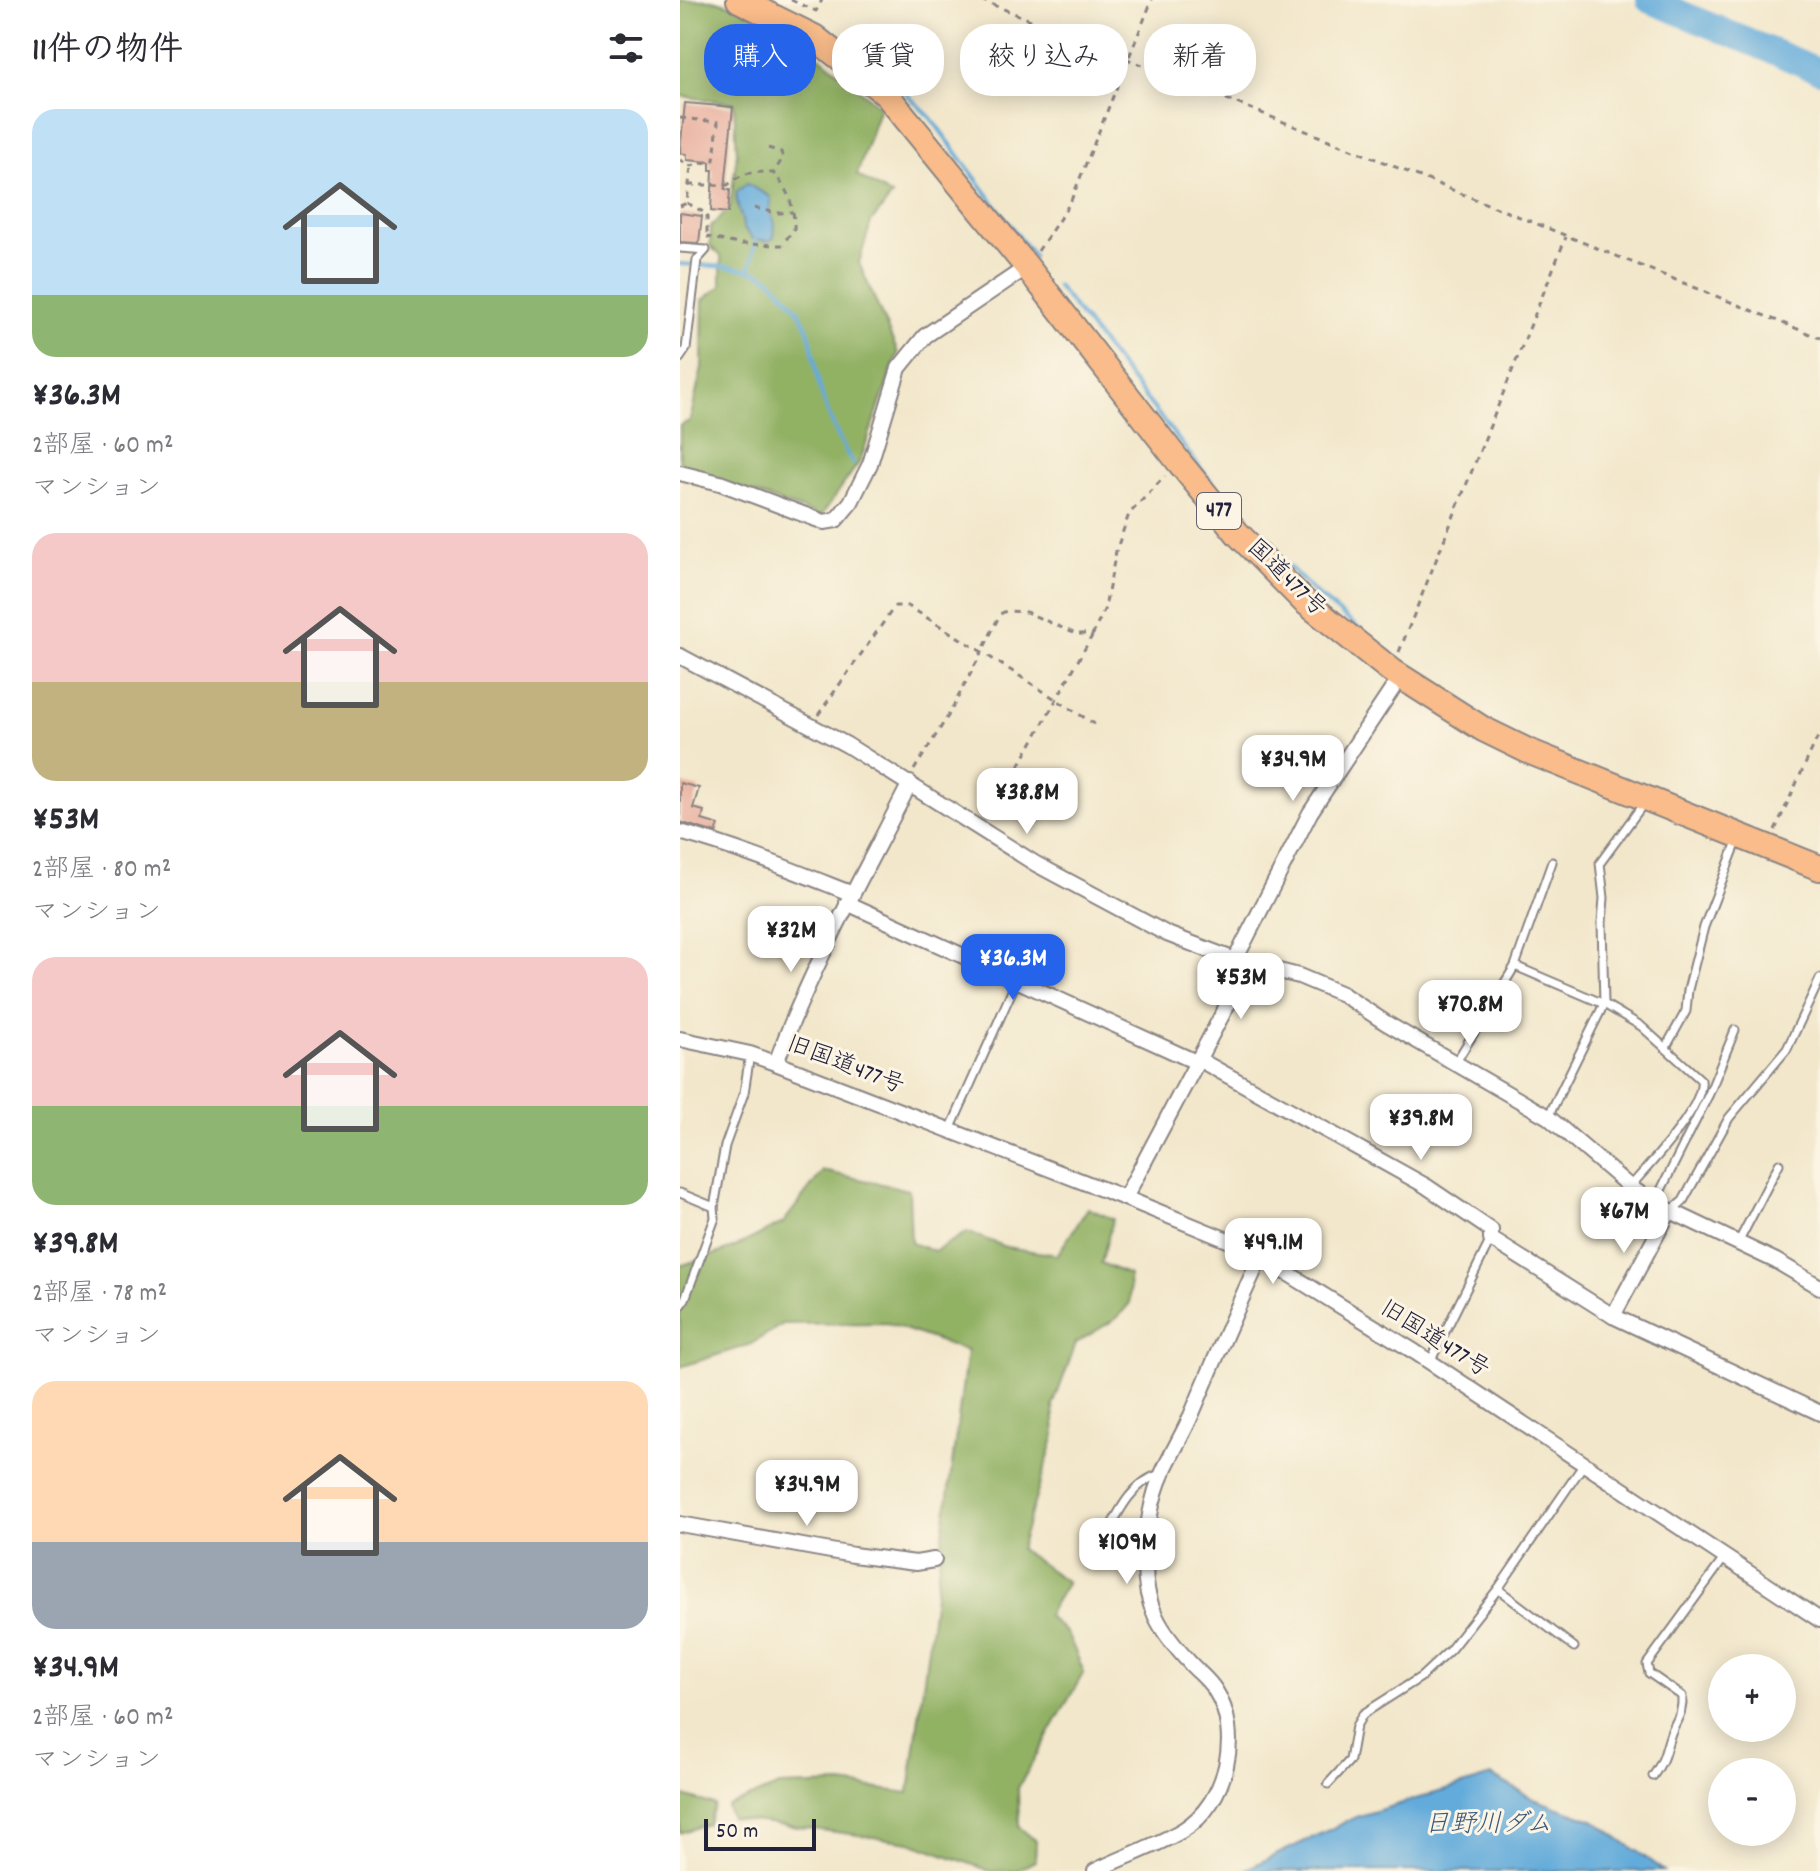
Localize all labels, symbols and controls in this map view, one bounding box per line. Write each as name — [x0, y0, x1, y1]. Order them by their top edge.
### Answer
chip: 購入 — [704, 24, 816, 96]
chip: 賃貸 — [832, 24, 944, 96]
chip: 絞り込み — [960, 24, 1128, 96]
chip: 新着 — [1144, 24, 1256, 96]
icon: filters — [604, 26, 648, 70]
text: 11件の物件 — [32, 28, 183, 77]
icon: home — [268, 161, 412, 305]
text: ¥36.3M — [32, 373, 121, 422]
text: 2部屋 · 60 m² — [32, 428, 173, 465]
text: マンション — [32, 471, 161, 508]
road number: 477 — [1197, 493, 1241, 529]
street label: 国道477号 — [1238, 532, 1334, 626]
icon: home — [268, 585, 412, 729]
pin: ¥34.9M — [1228, 735, 1358, 803]
text: ¥34.9M — [1260, 742, 1326, 779]
pin: ¥38.8M — [962, 768, 1092, 836]
text: ¥38.8M — [995, 775, 1059, 812]
text: ¥53M — [32, 797, 99, 846]
text: 2部屋 · 80 m² — [32, 852, 171, 889]
text: マンション — [32, 895, 161, 932]
pin: ¥32M — [744, 906, 838, 974]
text: ¥32M — [766, 913, 816, 950]
pin: ¥36.3M — [948, 934, 1078, 1002]
text: ¥36.3M — [979, 941, 1047, 978]
pin: ¥53M — [1194, 953, 1288, 1021]
text: ¥53M — [1215, 960, 1267, 997]
pin: ¥70.8M — [1405, 980, 1535, 1048]
text: ¥70.8M — [1437, 987, 1503, 1024]
icon: home — [268, 1009, 412, 1153]
street label: 旧国道477号 — [781, 1028, 909, 1104]
pin: ¥39.8M — [1356, 1094, 1486, 1162]
text: ¥39.8M — [1388, 1101, 1454, 1138]
pin: ¥67M — [1577, 1187, 1671, 1255]
text: ¥67M — [1599, 1194, 1649, 1231]
pin: ¥49.1M — [1208, 1218, 1338, 1286]
text: ¥39.8M — [32, 1221, 118, 1270]
text: ¥49.1M — [1243, 1225, 1303, 1262]
text: 2部屋 · 78 m² — [32, 1276, 167, 1313]
street label: 旧国道477号 — [1372, 1293, 1496, 1387]
text: マンション — [32, 1319, 161, 1356]
icon: home — [268, 1433, 412, 1577]
pin: ¥34.9M — [742, 1460, 872, 1528]
text: ¥34.9M — [774, 1467, 840, 1504]
pin: ¥109M — [1071, 1518, 1183, 1586]
text: ¥109M — [1097, 1525, 1157, 1562]
text: ¥34.9M — [32, 1645, 119, 1694]
map controls — [1708, 1654, 1796, 1846]
button: + — [1708, 1654, 1796, 1742]
text: 2部屋 · 60 m² — [32, 1700, 173, 1737]
text: マンション — [32, 1743, 161, 1780]
button: − — [1708, 1758, 1796, 1846]
water label: 日野川ダム — [1424, 1807, 1552, 1844]
scale bar — [704, 1815, 816, 1851]
text: 50 m — [716, 1817, 758, 1848]

